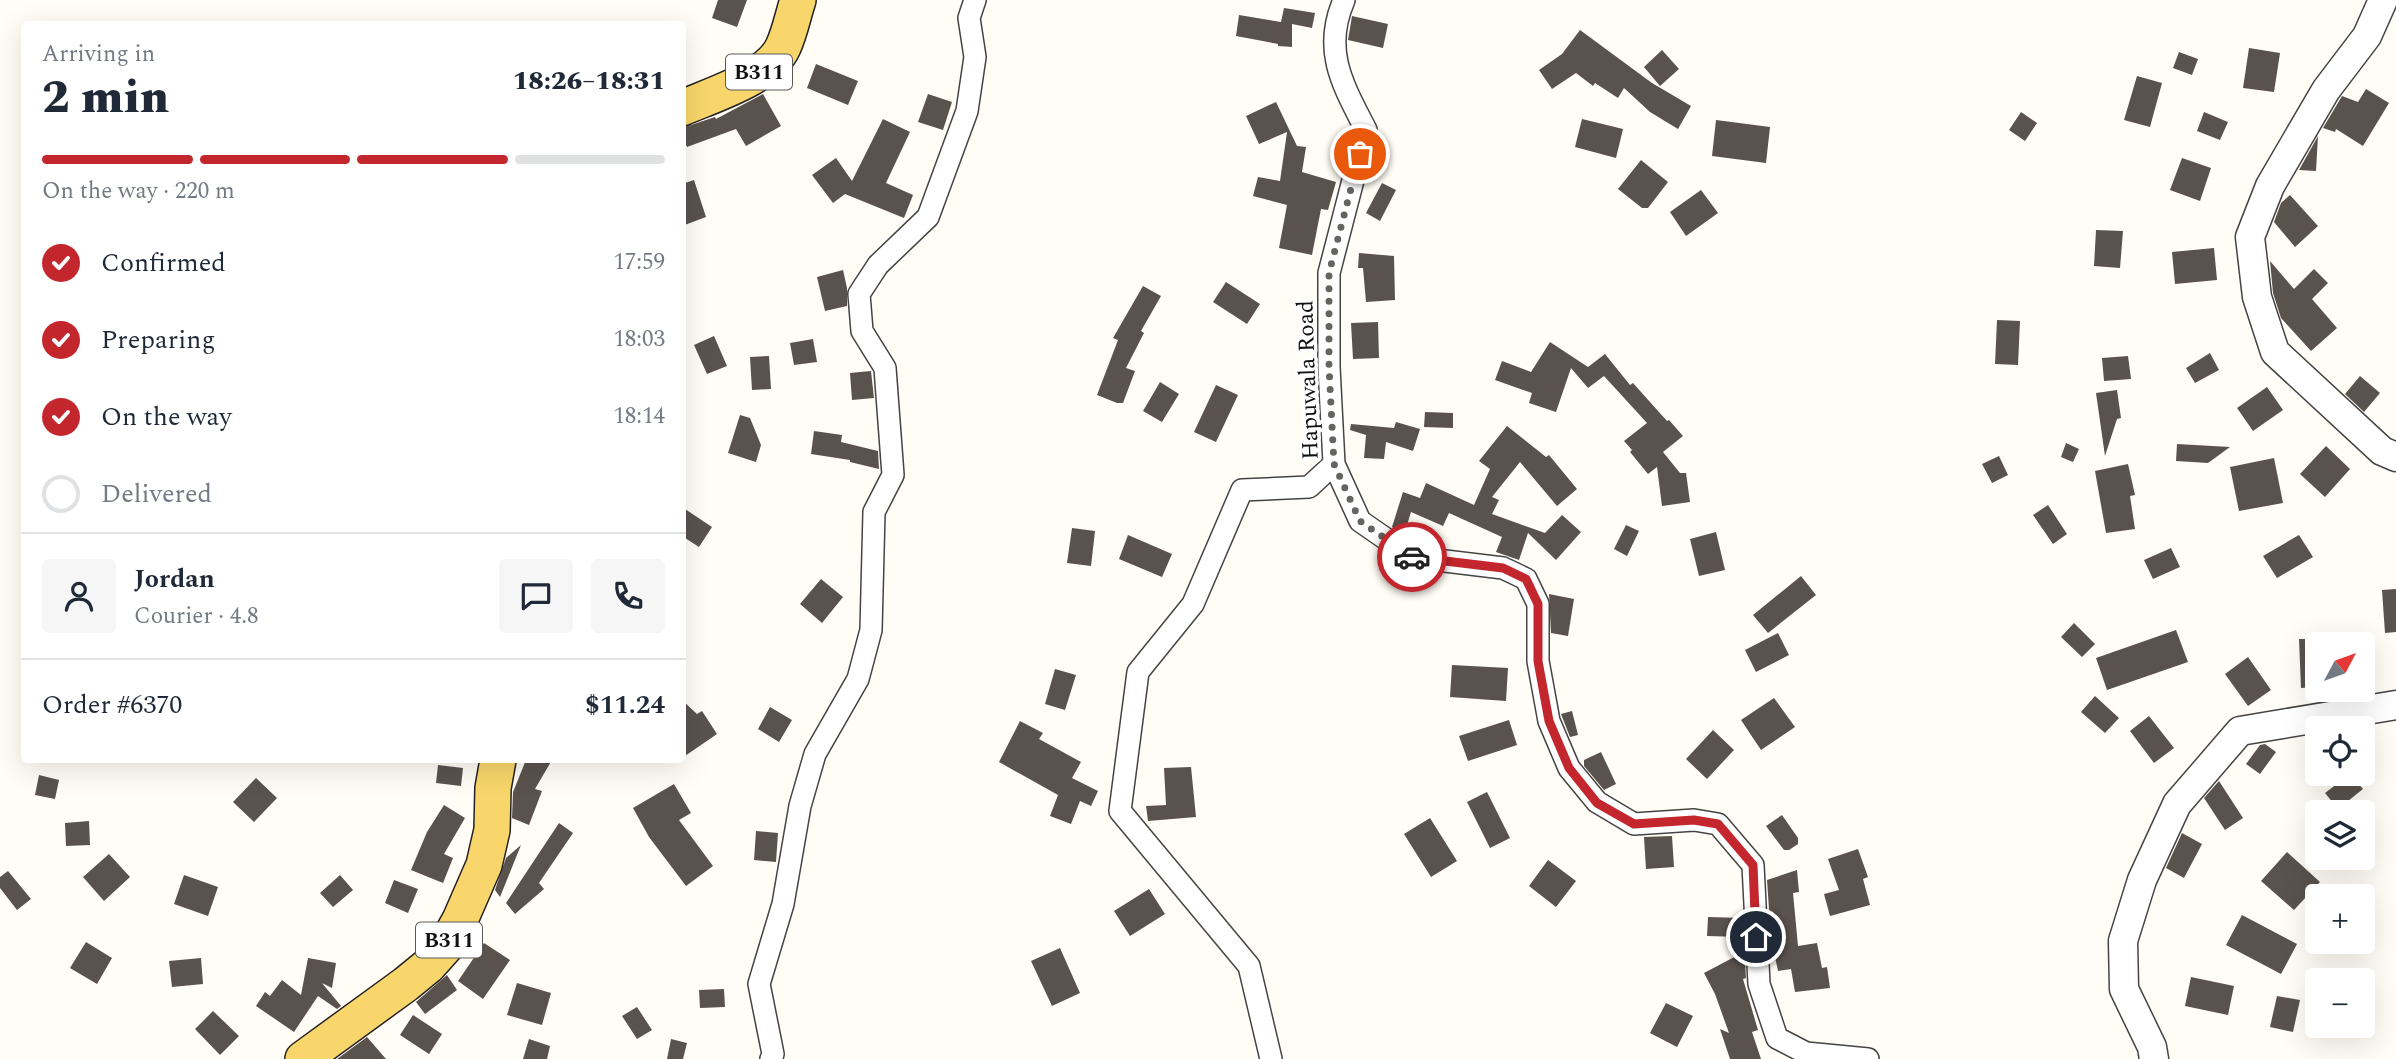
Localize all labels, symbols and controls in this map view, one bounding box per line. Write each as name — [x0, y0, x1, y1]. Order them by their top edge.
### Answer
text: Arriving in — [42, 37, 155, 72]
road number: B311 — [726, 55, 792, 90]
text: 18:26–18:31 — [513, 61, 665, 101]
text: 2 min — [42, 63, 169, 133]
pin — [1330, 124, 1390, 184]
icon: bag — [1341, 135, 1379, 173]
text: On the way · 220 m — [42, 174, 235, 209]
text: Confirmed — [101, 243, 226, 283]
icon: check — [42, 244, 80, 282]
text: 17:59 — [613, 245, 665, 280]
street label: Hapuwala Road — [1288, 299, 1329, 460]
text: Preparing — [101, 320, 215, 360]
icon: check — [42, 321, 80, 359]
text: 18:03 — [613, 322, 665, 357]
text: On the way — [101, 397, 232, 437]
icon: check — [42, 398, 80, 436]
text: 18:14 — [613, 399, 665, 434]
text: Delivered — [101, 474, 212, 514]
courier — [1377, 522, 1447, 592]
icon: car — [1393, 538, 1431, 576]
button: person — [42, 559, 116, 633]
text: Jordan — [134, 559, 215, 599]
button: chat — [499, 559, 573, 633]
button: phone — [591, 559, 665, 633]
text: Courier · 4.8 — [134, 599, 259, 634]
north arrow — [2305, 632, 2375, 702]
map controls — [2305, 632, 2375, 1038]
text: Order #6370 — [42, 685, 182, 725]
text: $11.24 — [585, 685, 665, 725]
button: locate — [2305, 716, 2375, 786]
button: layers — [2305, 800, 2375, 870]
button: + — [2305, 884, 2375, 954]
pin — [1726, 907, 1786, 967]
icon: home — [1737, 918, 1775, 956]
road number: B311 — [416, 922, 482, 958]
button: − — [2305, 968, 2375, 1038]

